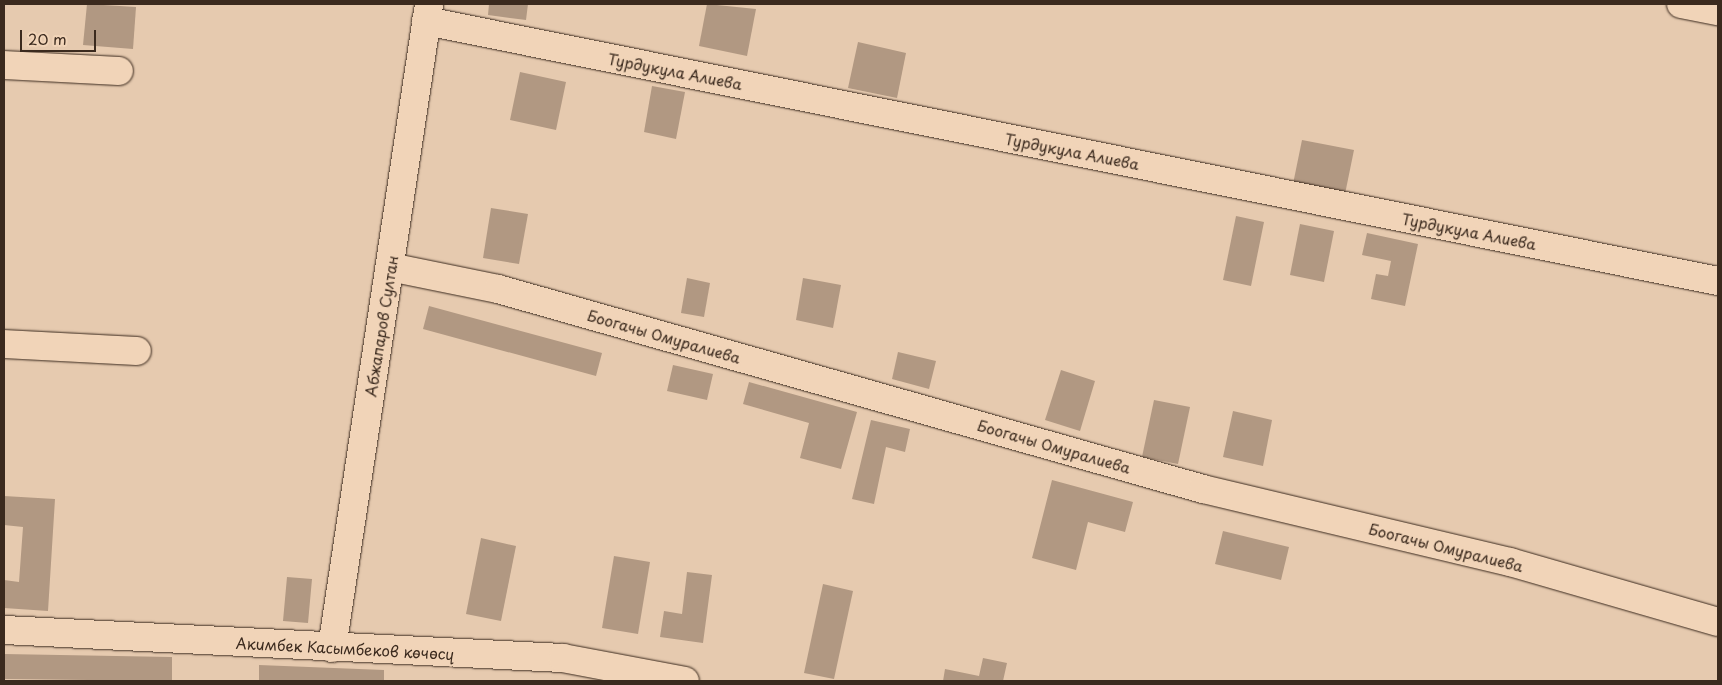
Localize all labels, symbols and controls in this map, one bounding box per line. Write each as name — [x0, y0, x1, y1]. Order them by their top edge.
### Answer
scale bar — [22, 20, 99, 52]
text: 20 m — [28, 27, 67, 50]
street label: Турдукула Алиева — [606, 49, 744, 93]
street label: Турдукула Алиева — [1003, 129, 1141, 173]
street label: Турдукула Алиева — [1400, 209, 1538, 253]
street label: Абжапаров Султан — [361, 254, 401, 398]
street label: Боогачы Омуралиева — [585, 305, 743, 367]
street label: Боогачы Омуралиева — [975, 415, 1133, 477]
street label: Боогачы Омуралиева — [1367, 519, 1525, 575]
street label: Акимбек Касымбеков көчөсү — [235, 633, 455, 663]

